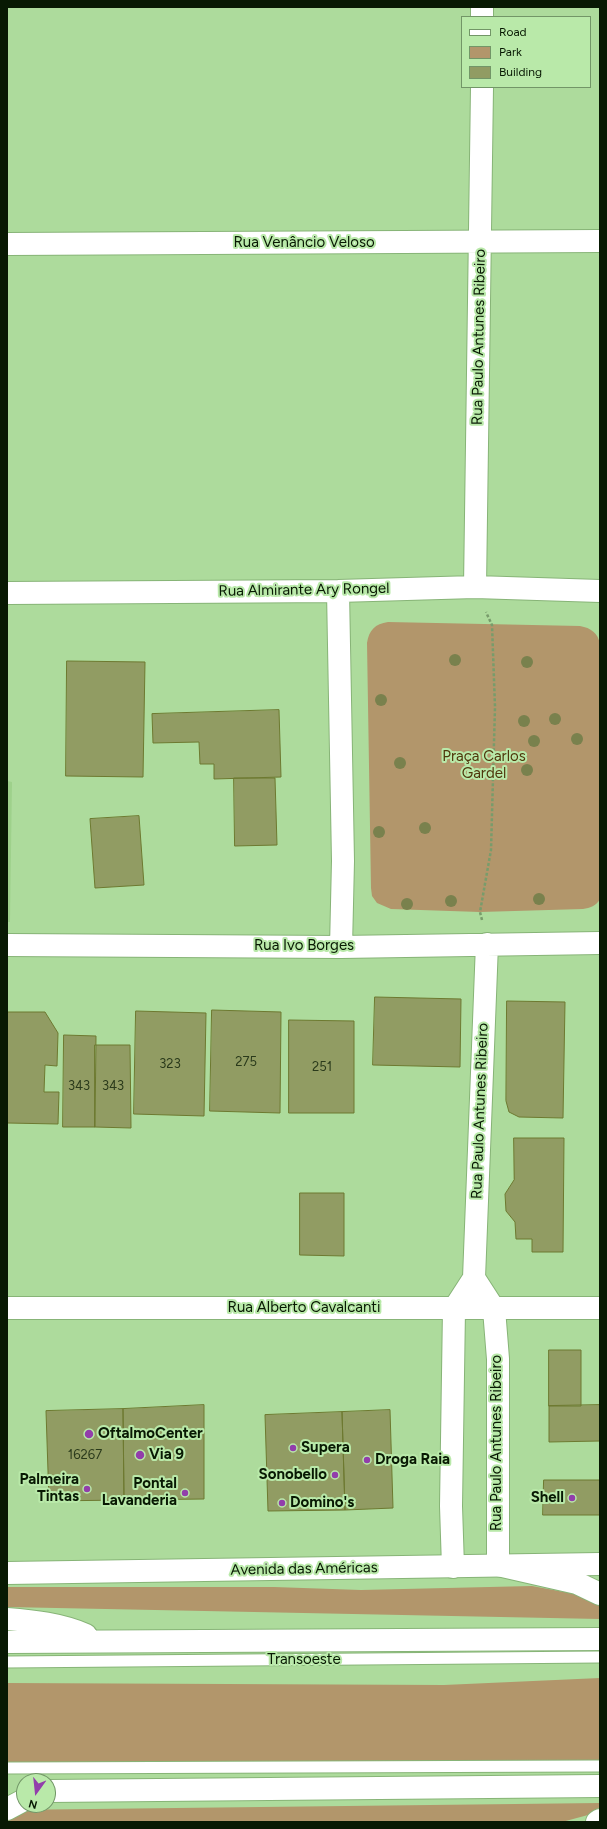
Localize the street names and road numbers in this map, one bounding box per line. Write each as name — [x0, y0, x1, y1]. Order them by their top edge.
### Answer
street label: Rua Venâncio Veloso — [233, 234, 375, 252]
street label: Rua Paulo Antunes Ribeiro — [468, 249, 490, 425]
street label: Rua Almirante Ary Rongel — [218, 580, 390, 600]
street label: Rua Ivo Borges — [254, 937, 354, 955]
street label: Rua Paulo Antunes Ribeiro — [468, 1023, 492, 1199]
street label: Rua Alberto Cavalcanti — [228, 1299, 380, 1317]
street label: Rua Paulo Antunes Ribeiro — [488, 1355, 506, 1531]
street label: Avenida das Américas — [230, 1559, 378, 1579]
street label: Transoeste — [267, 1651, 341, 1669]

